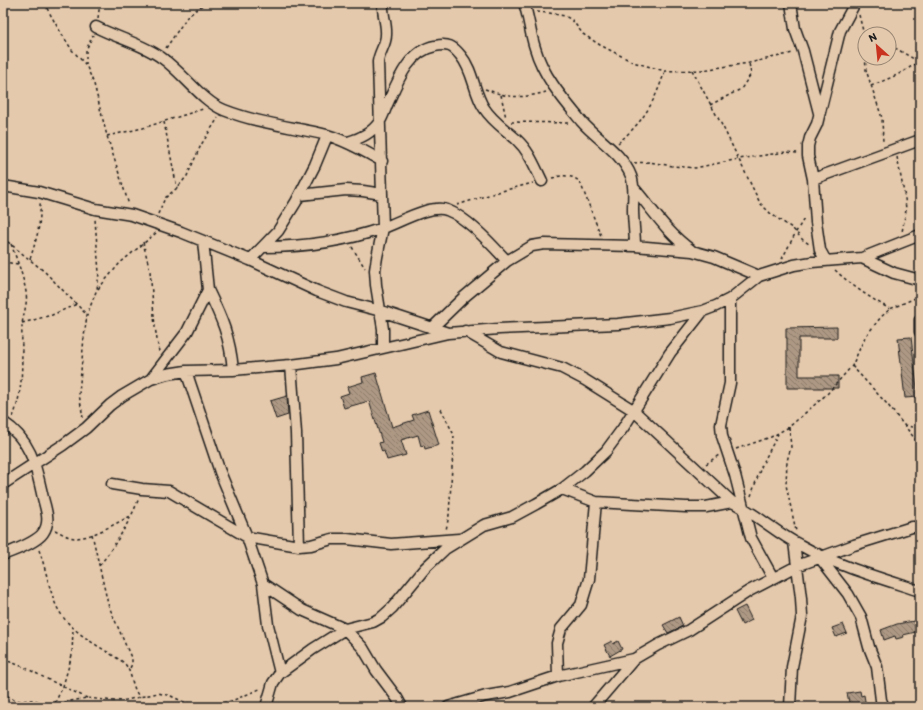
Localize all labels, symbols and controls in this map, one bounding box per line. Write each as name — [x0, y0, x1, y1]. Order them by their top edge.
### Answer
north arrow — [857, 26, 897, 66]
text: N — [866, 30, 879, 45]

